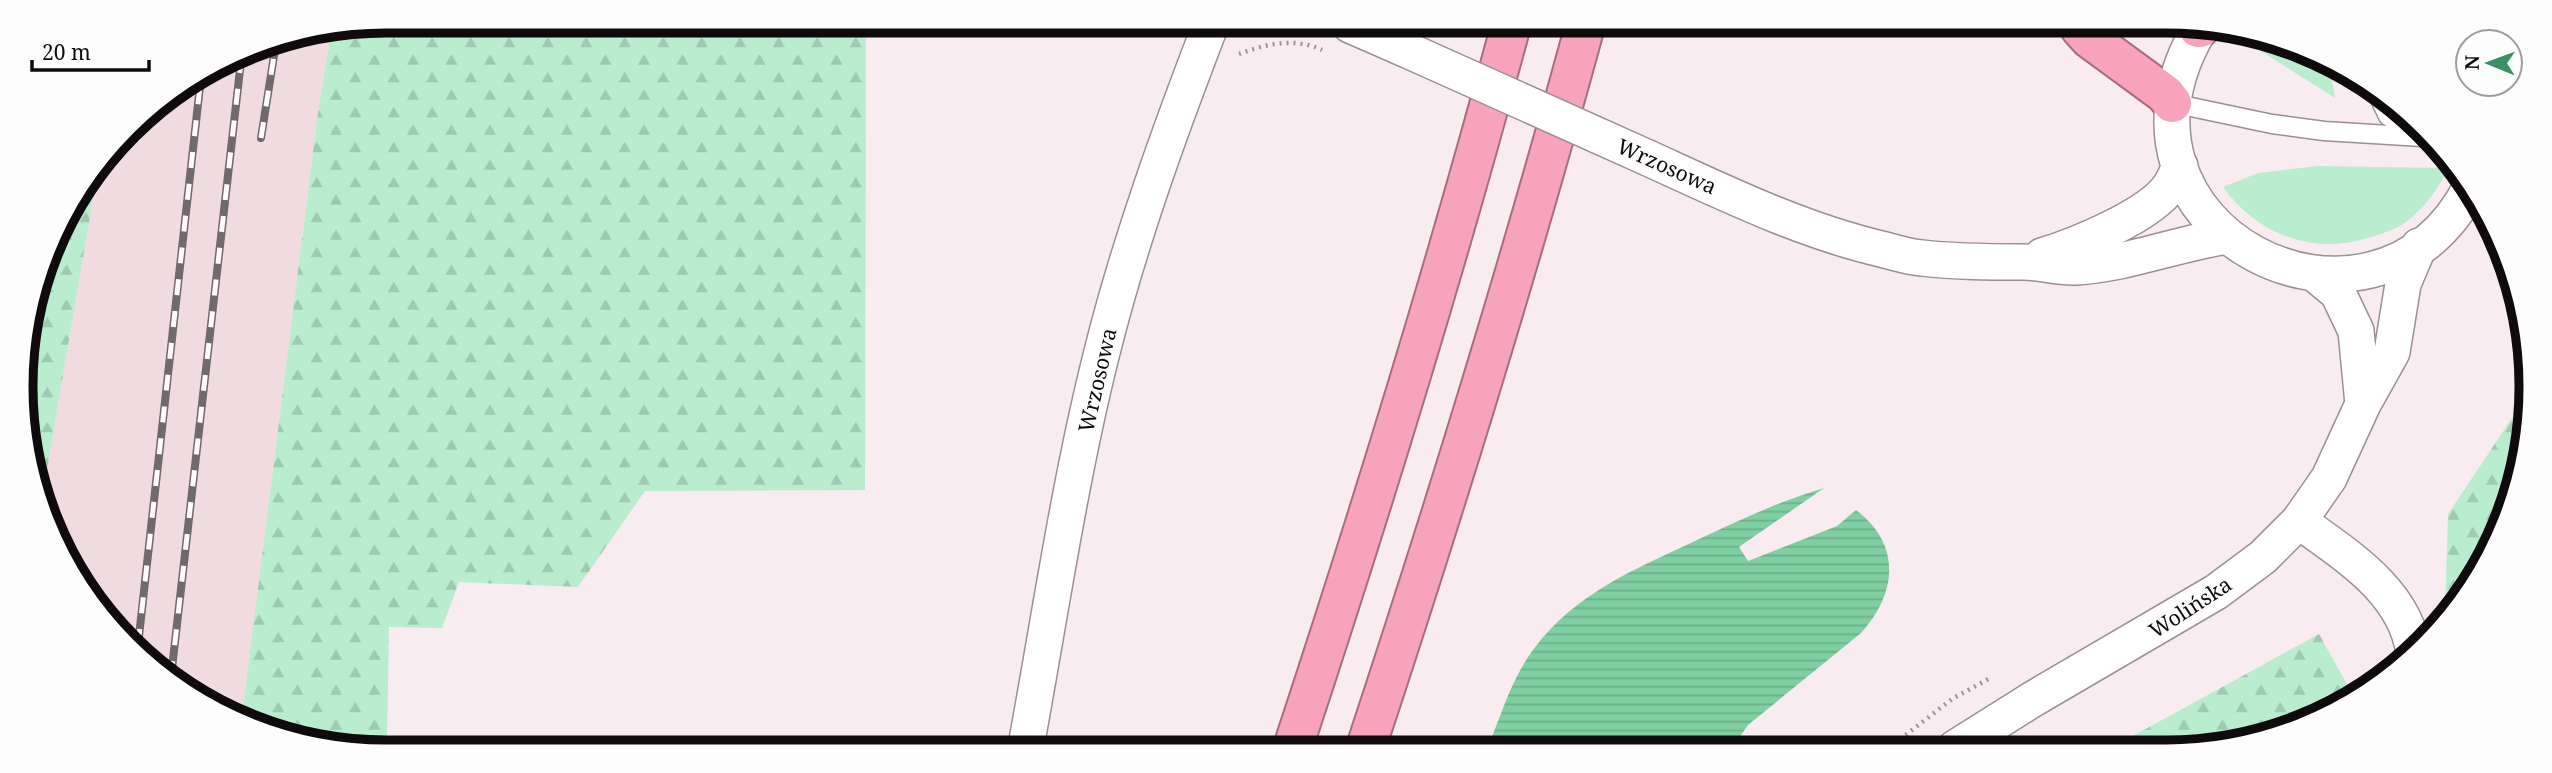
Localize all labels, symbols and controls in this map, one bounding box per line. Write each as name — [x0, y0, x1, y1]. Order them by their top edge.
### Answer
scale bar — [32, 28, 149, 72]
north arrow — [2454, 28, 2524, 98]
text: 20 m — [42, 38, 91, 66]
text: N — [2459, 55, 2485, 70]
street label: Wrzosowa — [1613, 132, 1721, 200]
street label: Wrzosowa — [1071, 325, 1123, 435]
street label: Wolińska — [2143, 570, 2237, 644]

